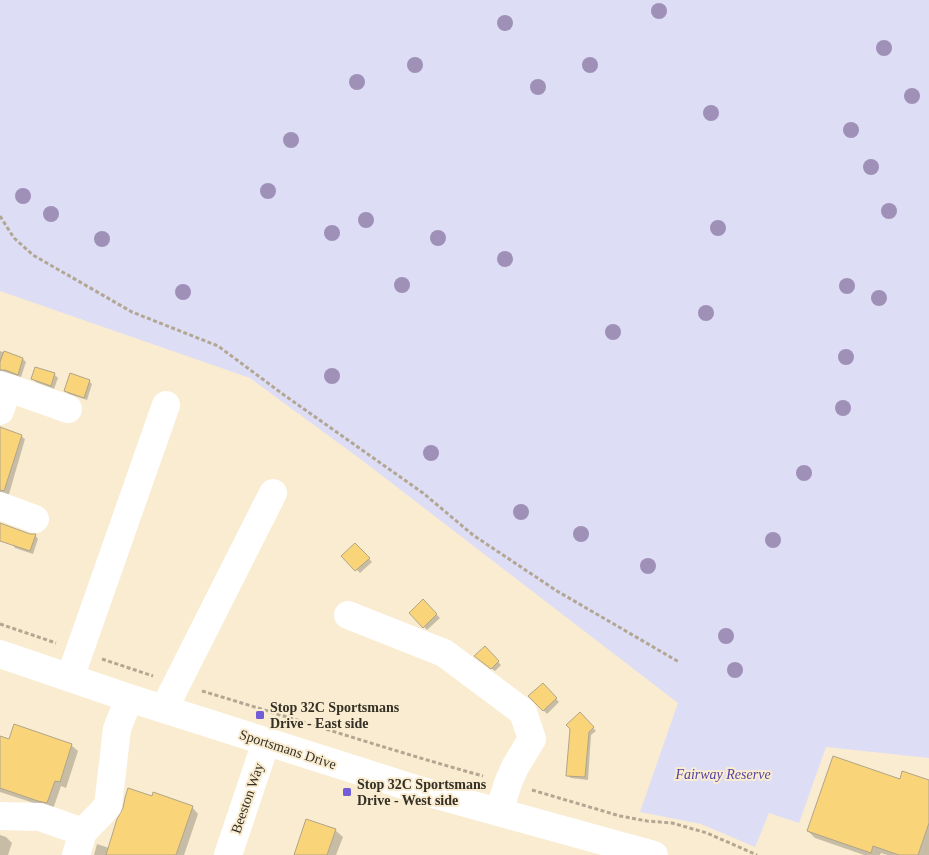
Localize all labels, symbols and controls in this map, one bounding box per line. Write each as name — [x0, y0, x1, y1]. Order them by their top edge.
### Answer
place label: Stop 32C Sportsmans Drive - East side — [270, 700, 400, 731]
marker: Stop 32C Sportsmans Drive - East side — [254, 709, 266, 721]
street label: Sportsmans Drive — [238, 727, 338, 772]
street label: Beeston Way — [228, 761, 267, 835]
park label: Fairway Reserve — [674, 767, 771, 782]
place label: Stop 32C Sportsmans Drive - West side — [357, 777, 487, 808]
marker: Stop 32C Sportsmans Drive - West side — [341, 786, 353, 798]

